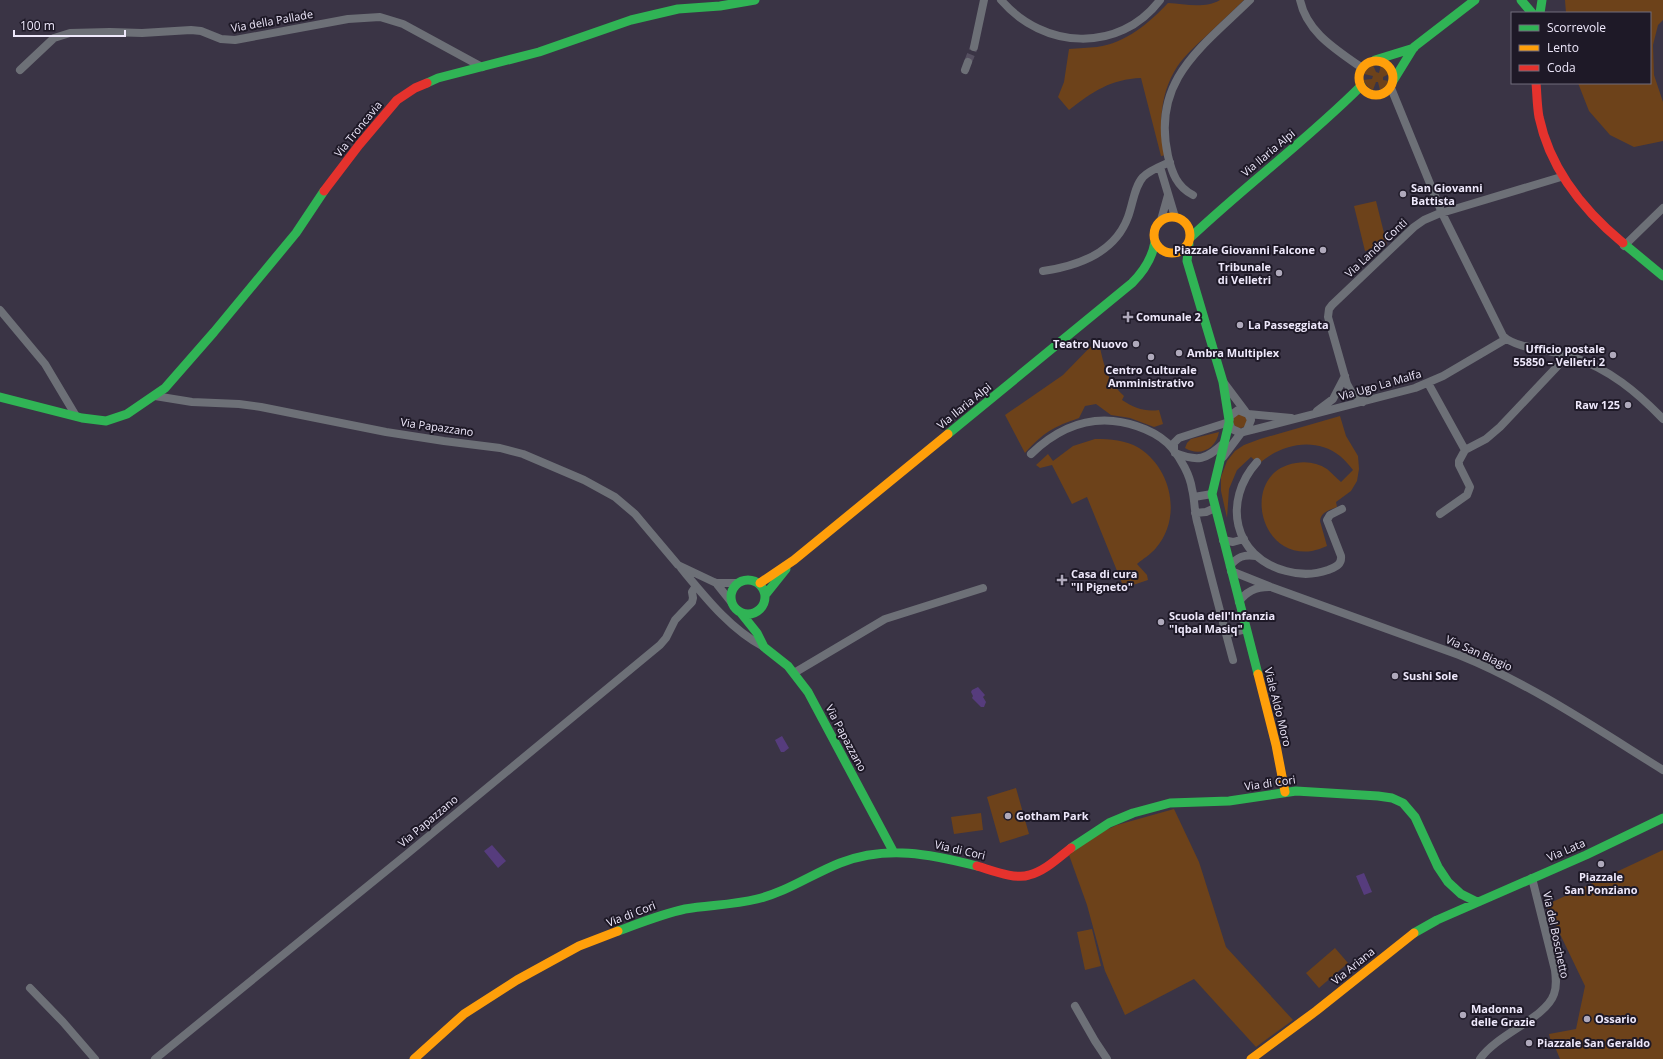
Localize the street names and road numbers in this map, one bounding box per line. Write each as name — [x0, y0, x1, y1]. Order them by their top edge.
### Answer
street label: Via della Pallade — [230, 6, 314, 35]
street label: Via Troncavia — [330, 98, 385, 160]
street label: Via Ilaria Alpi — [1238, 126, 1298, 179]
street label: Via Lando Conti — [1341, 215, 1410, 280]
street label: Via Ugo La Malfa — [1337, 366, 1423, 403]
street label: Via Ilaria Alpi — [933, 379, 994, 432]
street label: Via Papazzano — [400, 414, 475, 439]
street label: Via San Biagio — [1444, 631, 1515, 674]
street label: Viale Aldo Moro — [1261, 666, 1296, 748]
street label: Via Papazzano — [823, 702, 871, 774]
street label: Via di Cori — [1243, 771, 1296, 794]
street label: Via Papazzano — [395, 791, 461, 850]
street label: Via Lata — [1544, 835, 1587, 864]
street label: Via di Cori — [933, 836, 987, 863]
street label: Via del Boschetto — [1540, 890, 1573, 980]
street label: Via di Cori — [604, 897, 658, 930]
street label: Via Ariana — [1328, 944, 1377, 988]

